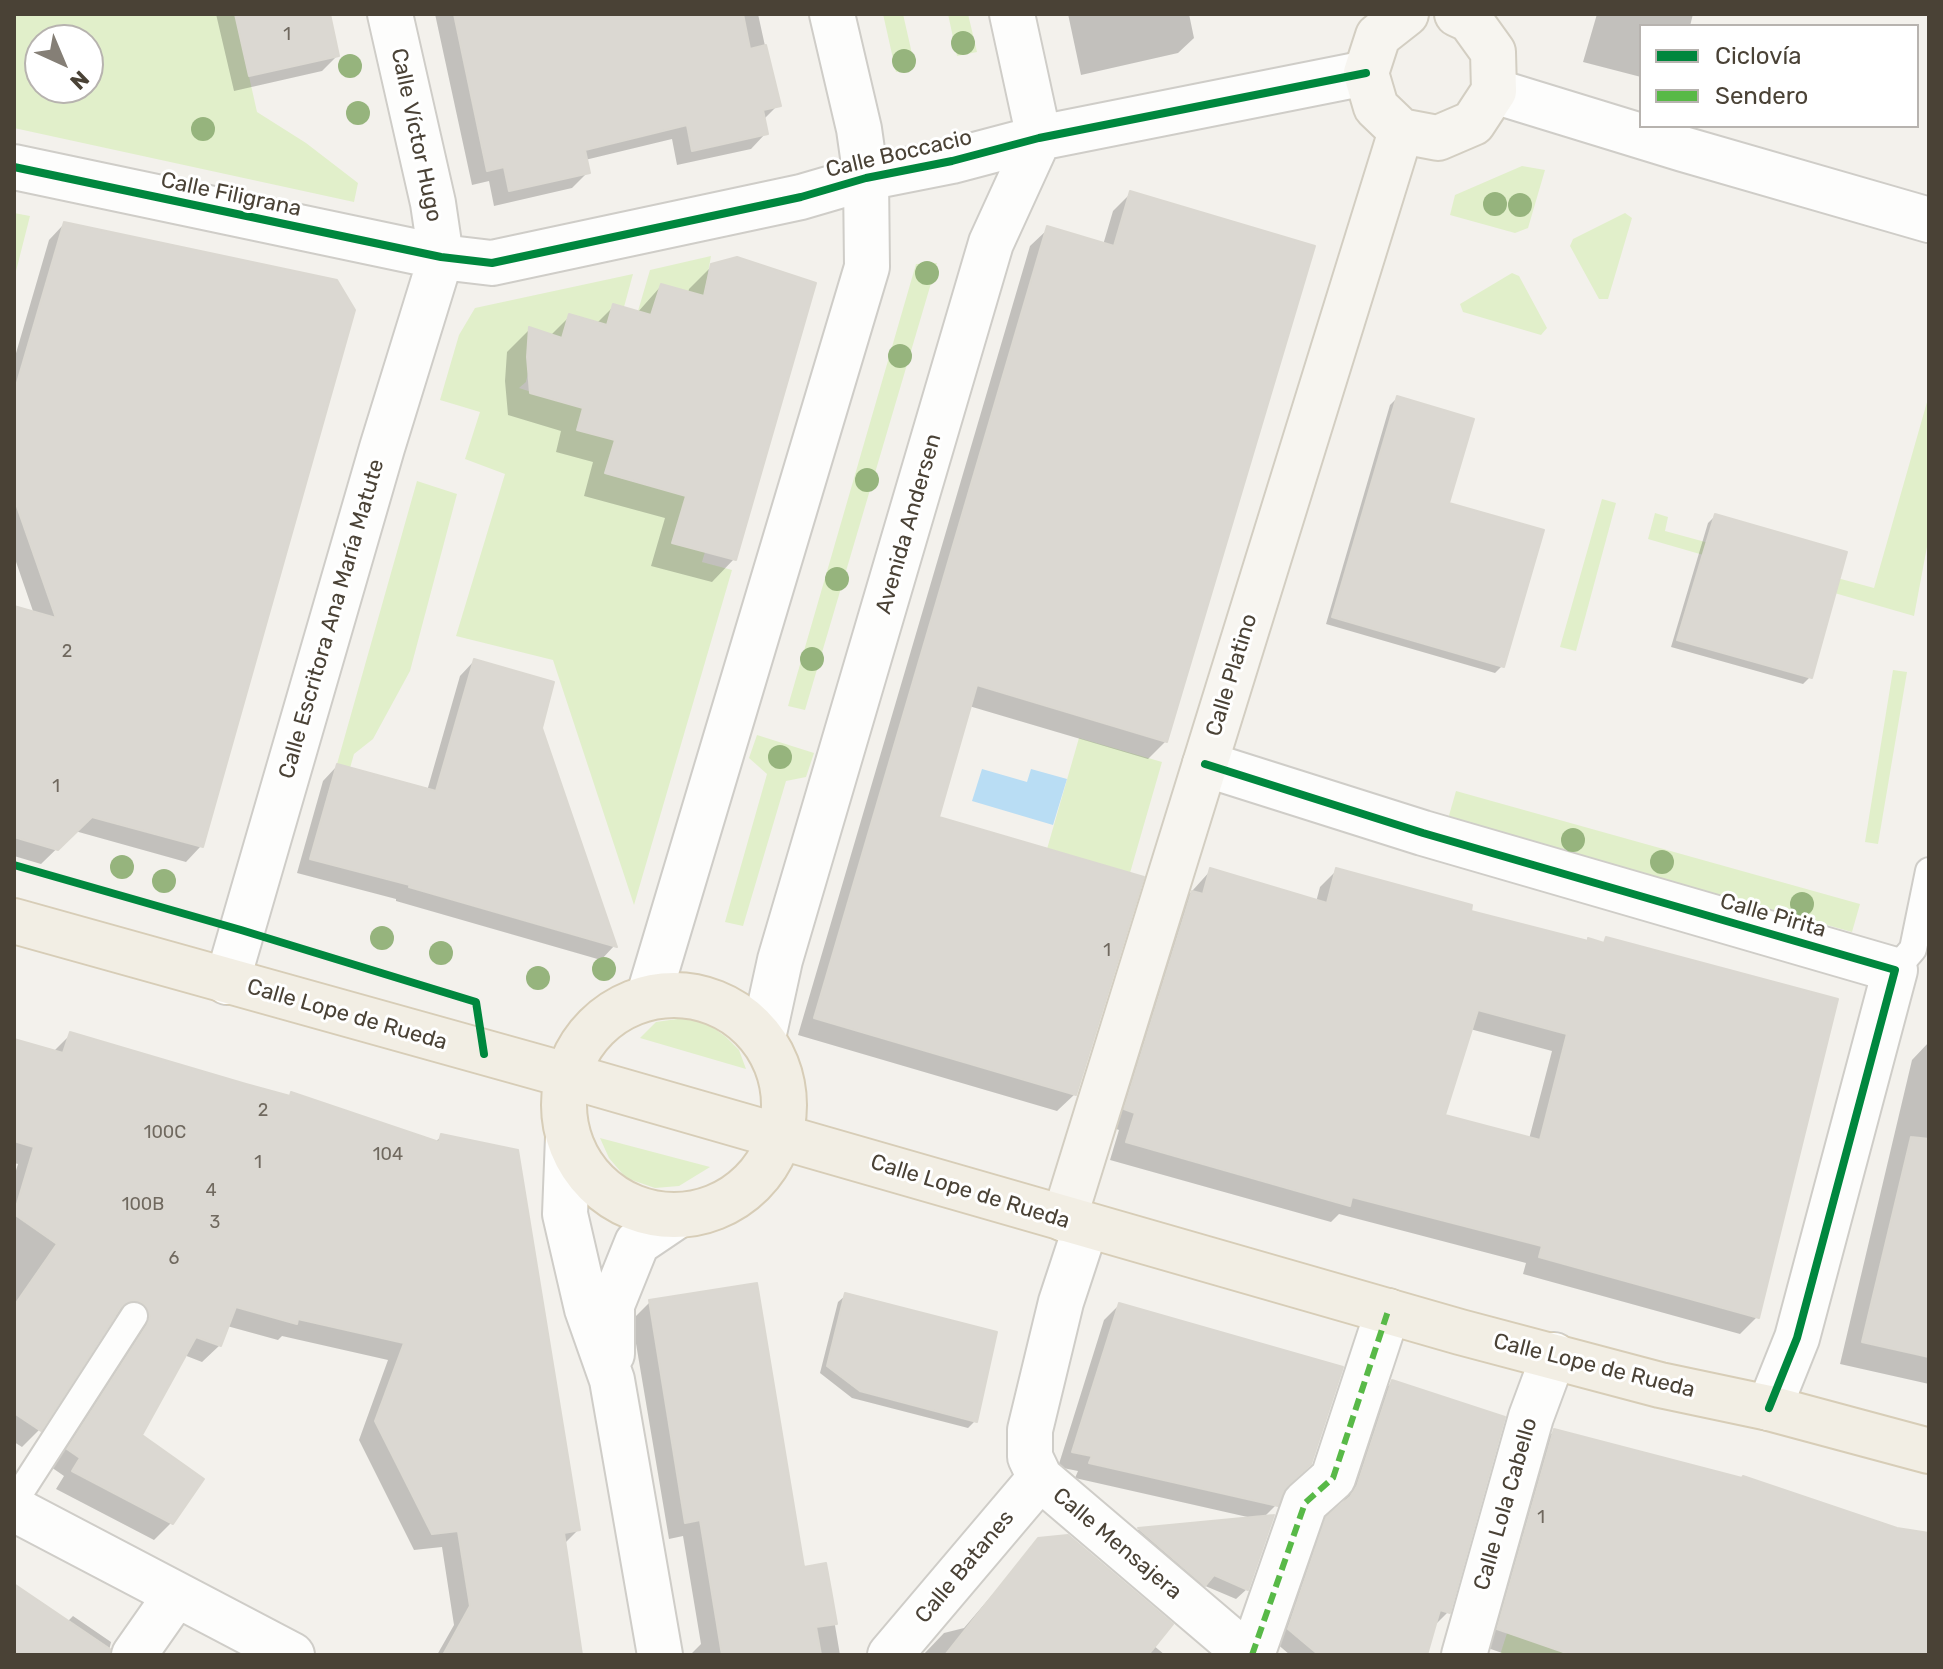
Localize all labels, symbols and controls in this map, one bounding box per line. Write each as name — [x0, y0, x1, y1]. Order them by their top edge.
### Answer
north arrow — [24, 24, 104, 104]
house number: 1 — [283, 24, 291, 46]
legend — [1639, 24, 1919, 128]
text: Ciclovía — [1715, 42, 1802, 70]
street label: Calle Víctor Hugo — [385, 46, 447, 224]
text: N — [65, 65, 95, 95]
text: Sendero — [1715, 82, 1808, 110]
street label: Calle Boccacio — [823, 124, 975, 184]
street label: Calle Filigrana — [158, 167, 304, 223]
street label: Avenida Andersen — [871, 431, 947, 617]
street label: Calle Escritora Ana María Matute — [274, 456, 390, 782]
street label: Calle Platino — [1201, 611, 1263, 739]
house number: 2 — [62, 641, 72, 663]
house number: 1 — [52, 776, 60, 798]
street label: Calle Pirita — [1717, 888, 1829, 944]
house number: 1 — [1103, 940, 1111, 962]
street label: Calle Lope de Rueda — [244, 974, 450, 1056]
house number: 2 — [258, 1100, 268, 1122]
house number: 100C — [144, 1122, 186, 1144]
house number: 104 — [373, 1144, 403, 1166]
street label: Calle Lope de Rueda — [867, 1149, 1073, 1235]
house number: 1 — [254, 1152, 262, 1174]
house number: 4 — [205, 1180, 217, 1202]
house number: 100B — [122, 1194, 164, 1216]
house number: 3 — [210, 1212, 220, 1234]
house number: 6 — [169, 1248, 179, 1270]
street label: Calle Lope de Rueda — [1490, 1328, 1698, 1404]
street label: Calle Lola Cabello — [1469, 1415, 1543, 1593]
street label: Calle Mensajera — [1047, 1482, 1187, 1606]
street label: Calle Batanes — [910, 1505, 1020, 1629]
house number: 1 — [1537, 1507, 1545, 1529]

